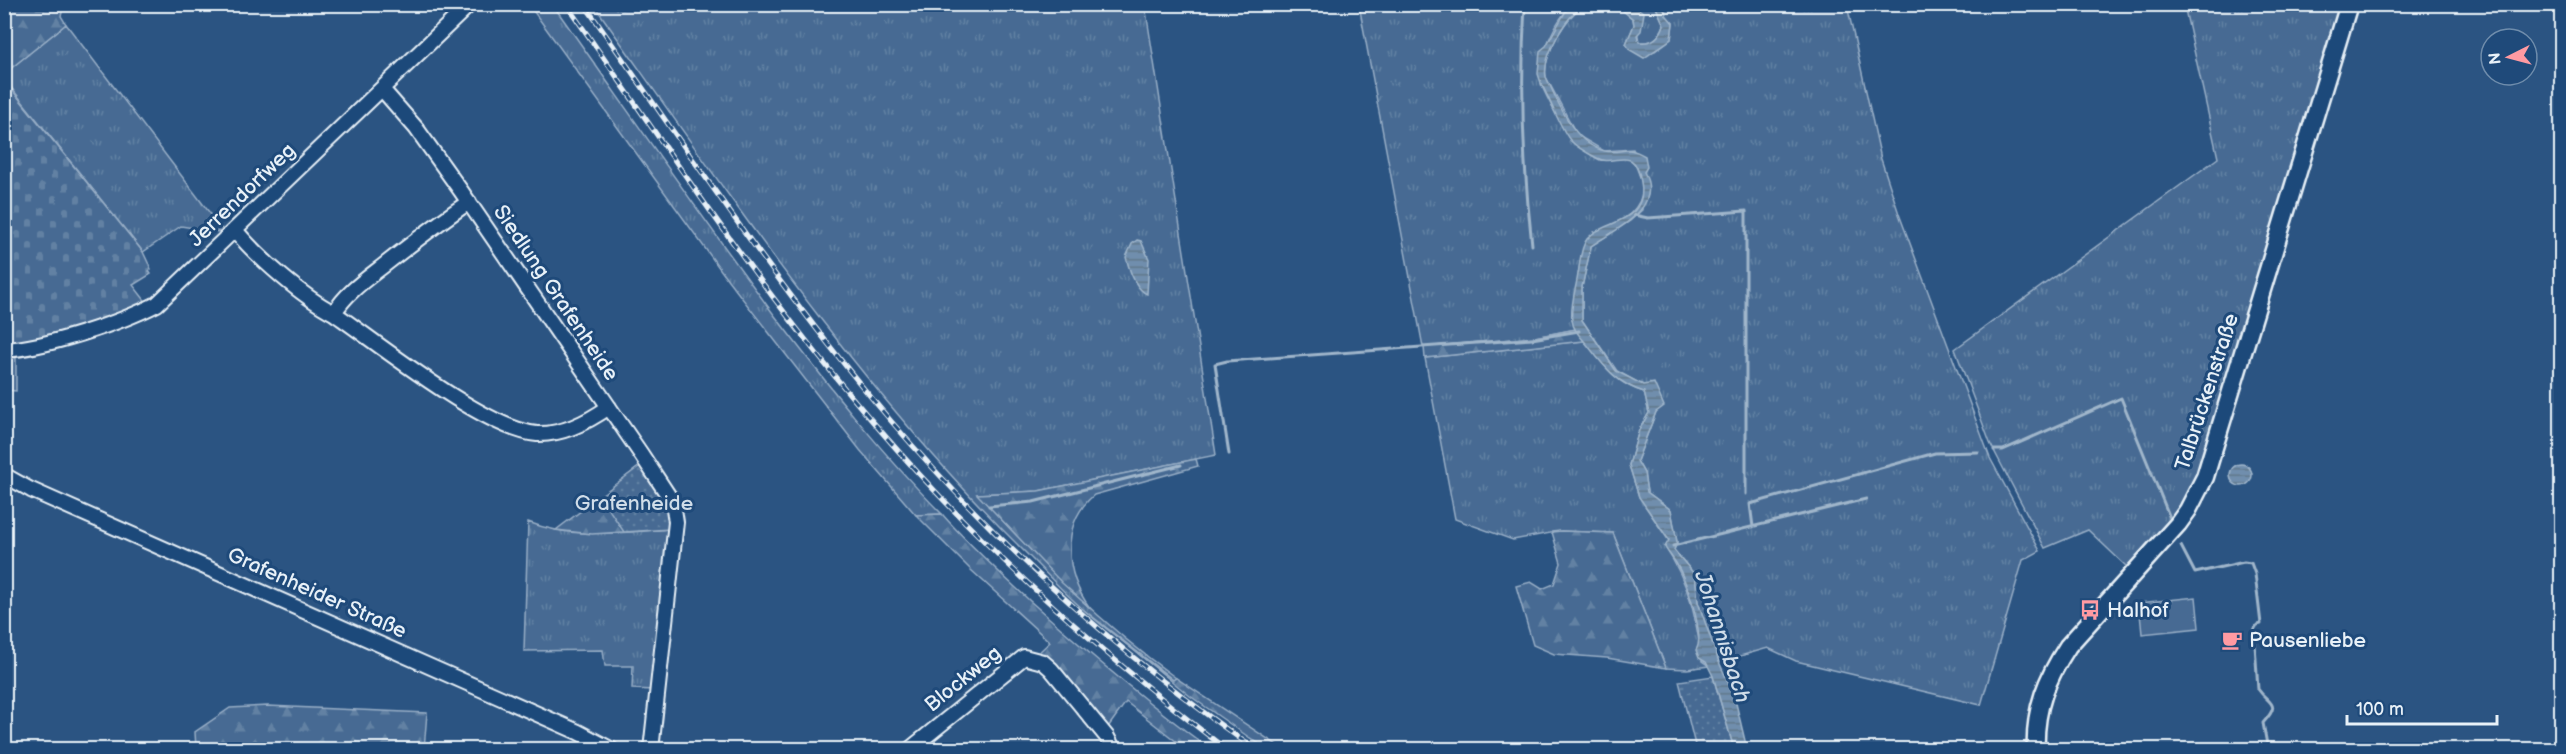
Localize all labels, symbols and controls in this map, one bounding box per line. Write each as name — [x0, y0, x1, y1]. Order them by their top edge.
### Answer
north arrow — [2479, 27, 2539, 87]
text: N — [2485, 51, 2506, 65]
street label: Jerrendorfweg — [183, 138, 301, 252]
street label: Siedlung Grafenheide — [488, 200, 624, 386]
street label: Talbrückenstraße — [2170, 310, 2244, 474]
park label: Grafenheide — [575, 491, 693, 516]
street label: Grafenheider Straße — [224, 542, 410, 644]
water label: Johannisbach — [1688, 567, 1756, 706]
bus stop icon: Halhof — [2078, 598, 2102, 622]
place label: Halhof — [2107, 598, 2169, 623]
cafe icon: Pausenliebe — [2220, 628, 2244, 652]
place label: Pausenliebe — [2249, 628, 2366, 653]
street label: Blockweg — [920, 641, 1006, 717]
scale bar — [2347, 688, 2497, 726]
text: 100 m — [2356, 699, 2404, 720]

